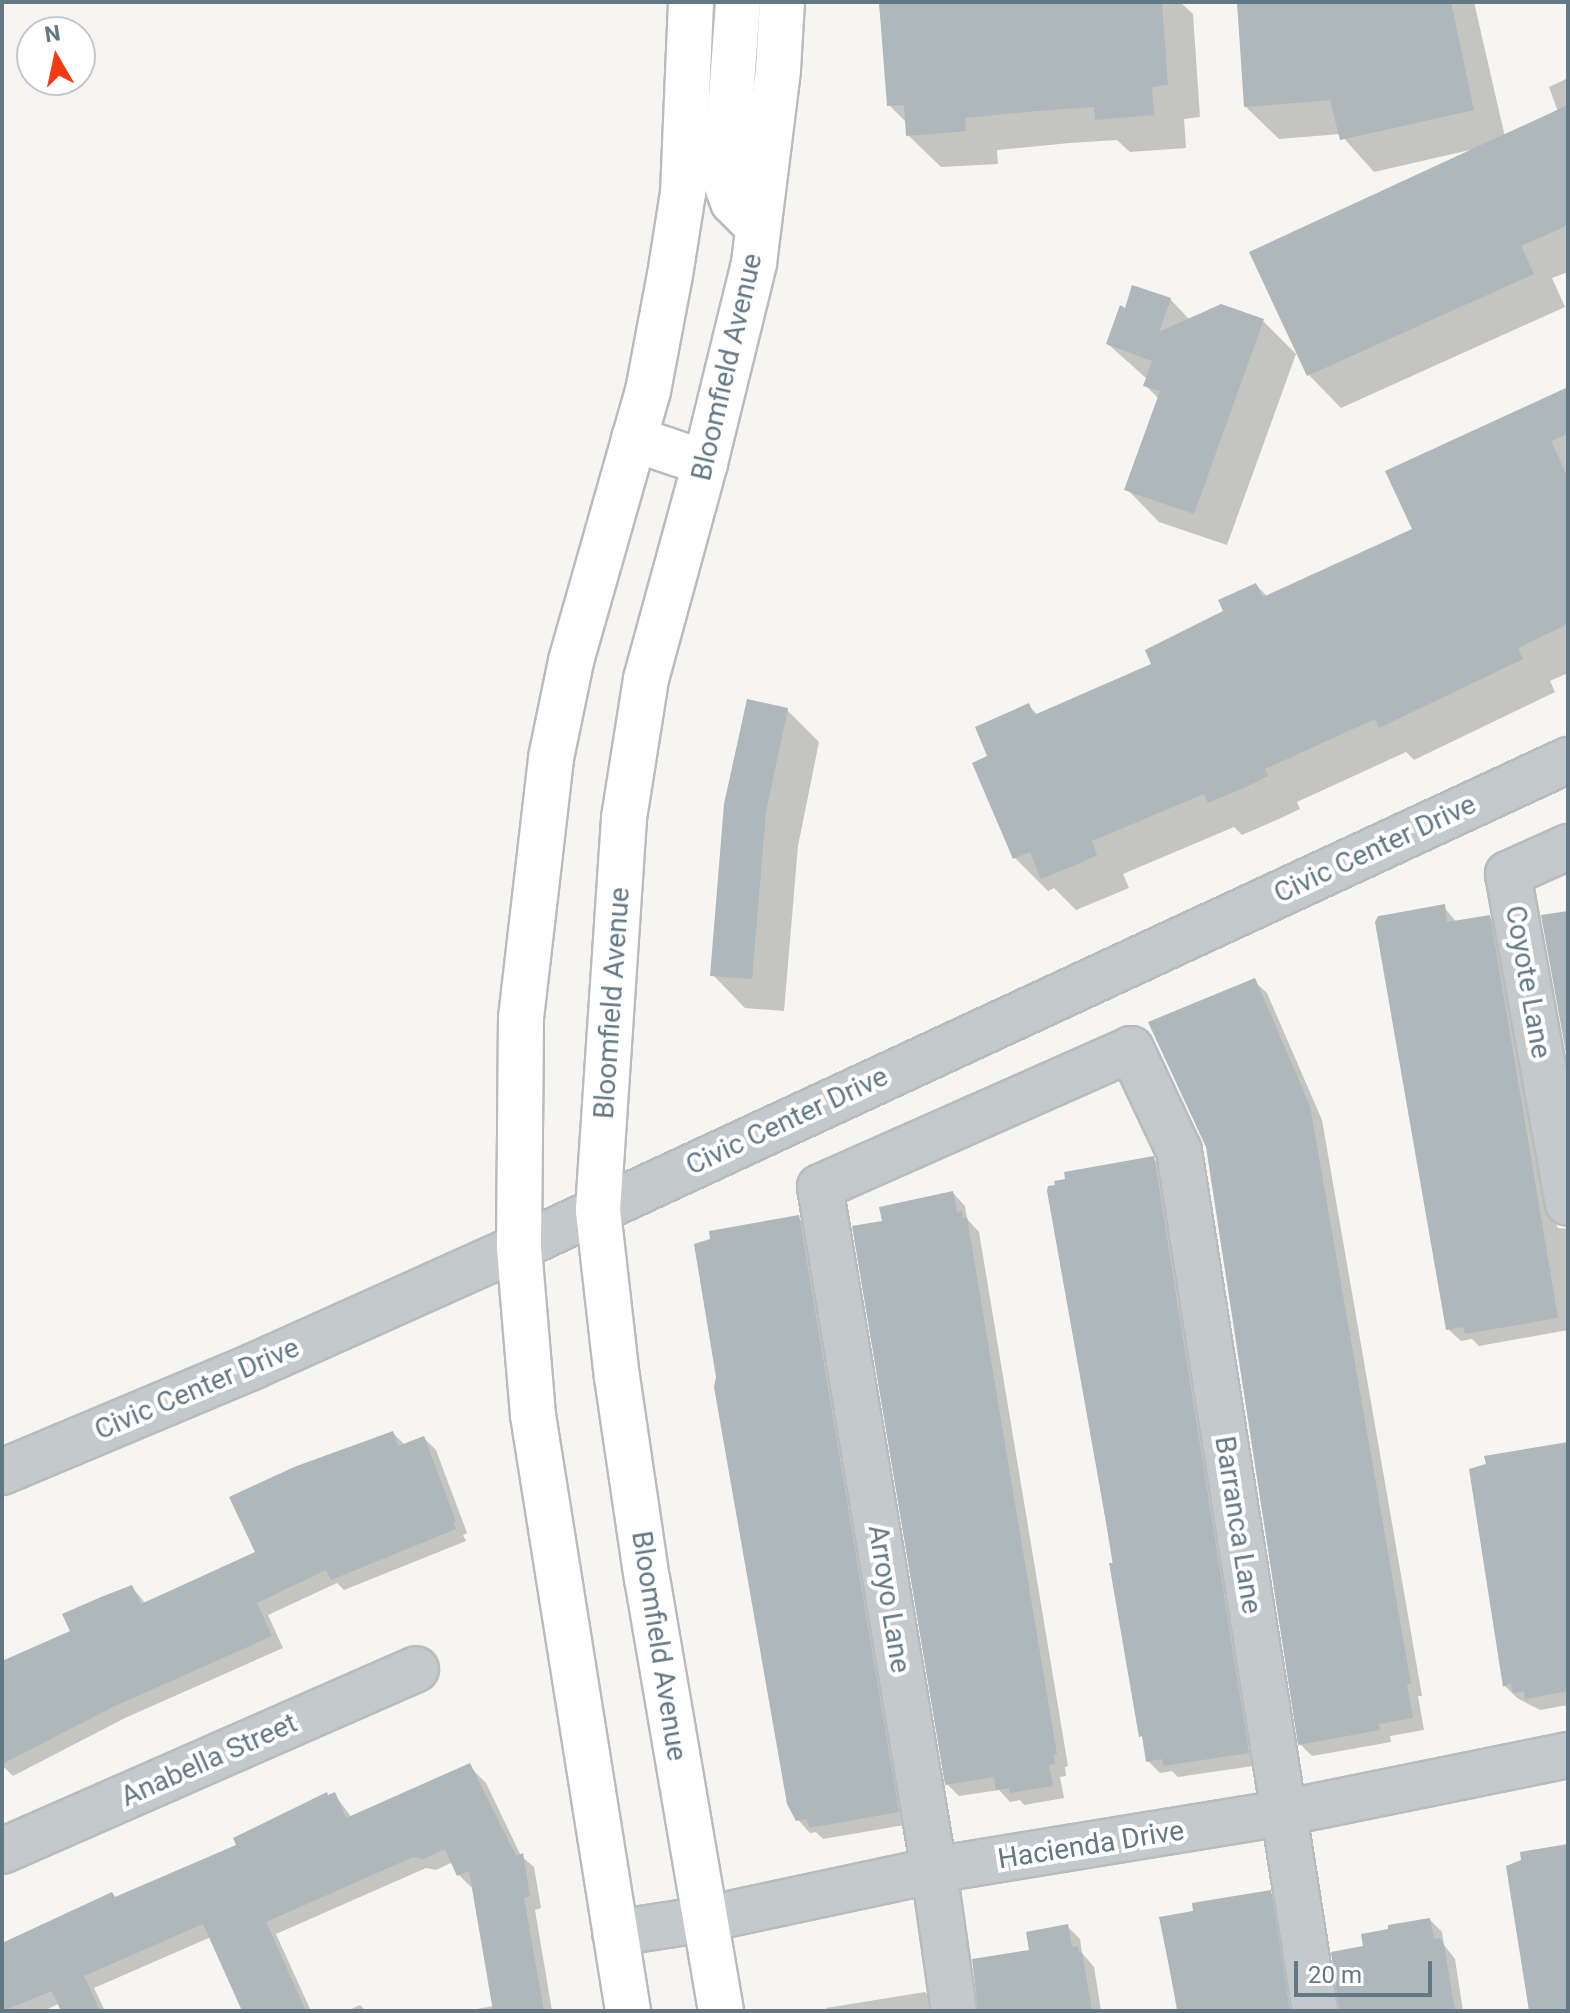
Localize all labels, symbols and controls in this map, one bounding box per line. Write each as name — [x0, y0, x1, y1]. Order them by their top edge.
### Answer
north arrow — [16, 16, 96, 96]
text: N — [43, 20, 62, 47]
street label: Bloomfield Avenue — [685, 250, 769, 484]
street label: Civic Center Drive — [1269, 788, 1481, 910]
street label: Bloomfield Avenue — [587, 886, 637, 1120]
street label: Coyote Lane — [1498, 903, 1558, 1061]
street label: Civic Center Drive — [681, 1060, 893, 1182]
street label: Civic Center Drive — [90, 1331, 304, 1447]
street label: Barranca Lane — [1207, 1434, 1269, 1616]
street label: Arroyo Lane — [861, 1523, 917, 1675]
street label: Bloomfield Avenue — [624, 1529, 694, 1763]
street label: Anabella Street — [116, 1706, 302, 1814]
street label: Hacienda Drive — [996, 1814, 1186, 1876]
scale bar — [1298, 1945, 1436, 1995]
text: 20 m — [1308, 1961, 1362, 1989]

